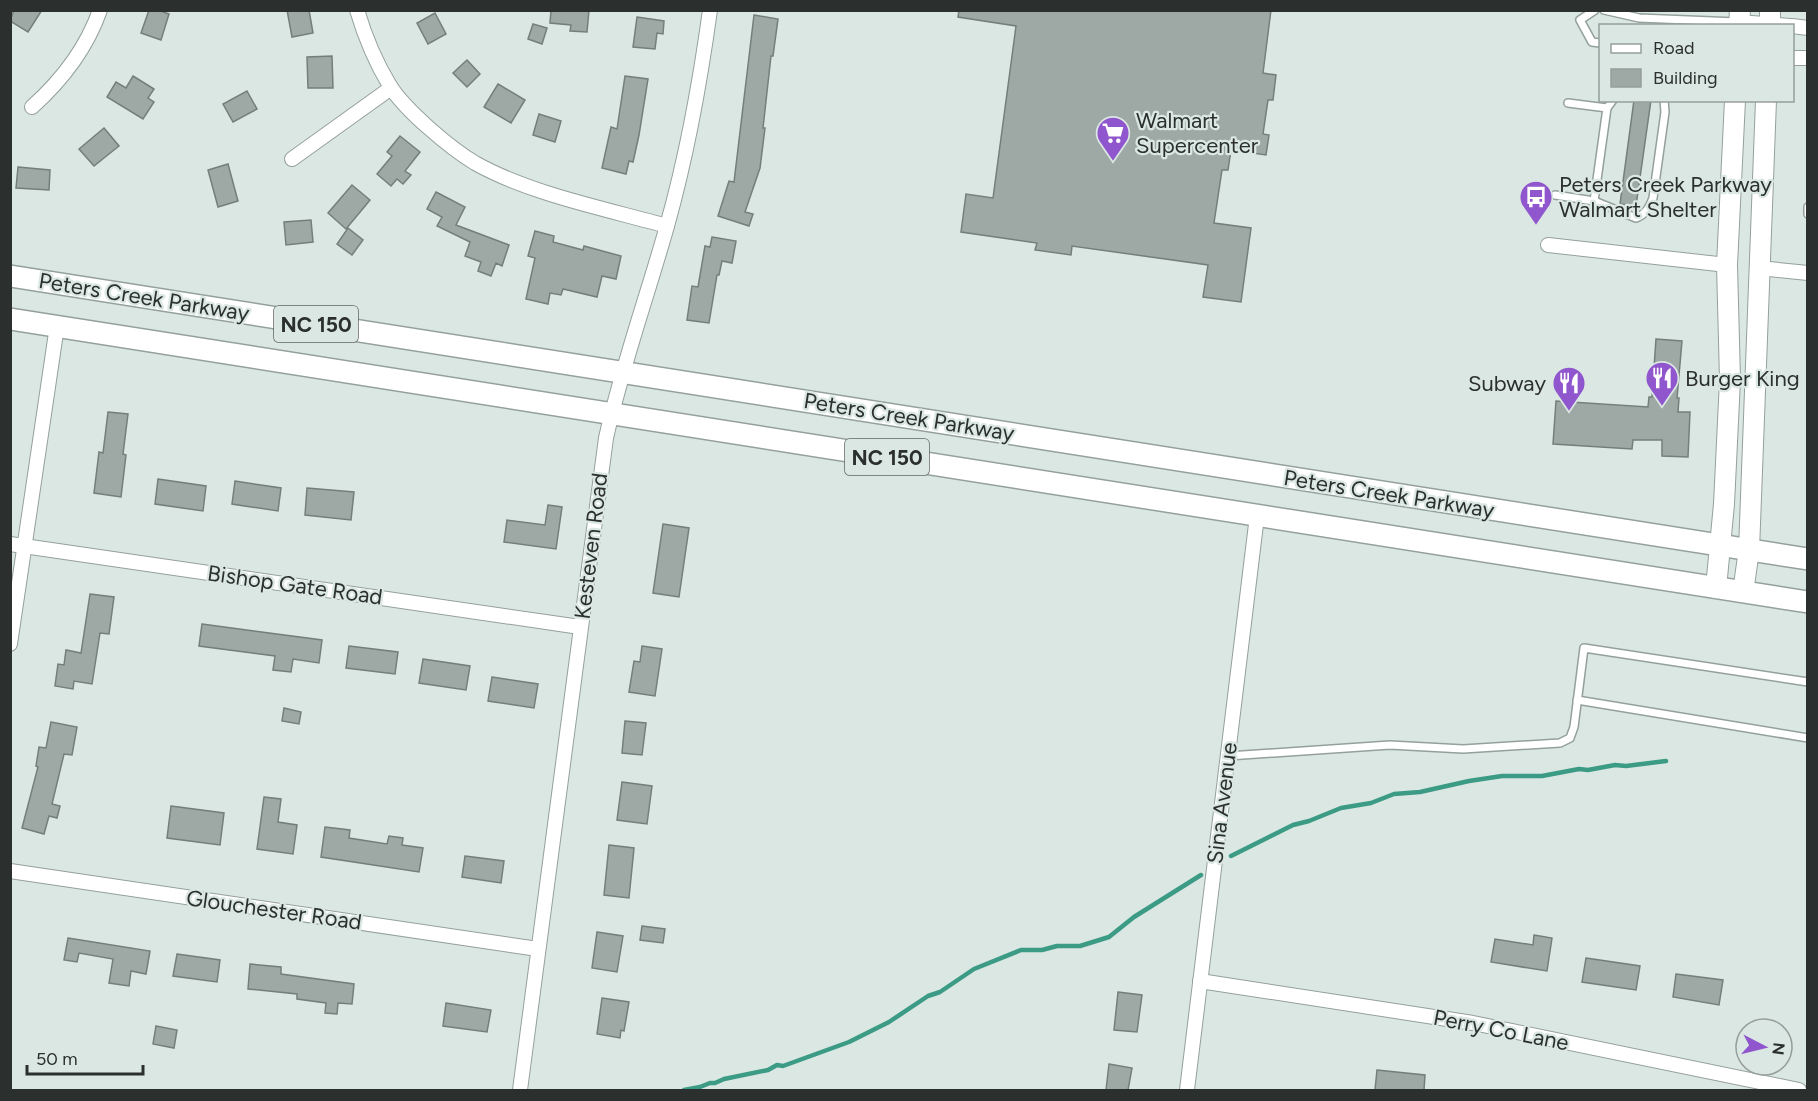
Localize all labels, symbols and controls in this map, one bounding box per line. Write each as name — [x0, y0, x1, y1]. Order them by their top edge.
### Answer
legend — [1599, 24, 1794, 102]
text: Road — [1653, 37, 1694, 59]
text: Building — [1653, 67, 1718, 89]
place label: Walmart Supercenter — [1136, 107, 1259, 159]
supermarket icon: Walmart Supercenter — [1095, 115, 1131, 162]
place label: Peters Creek Parkway Walmart Shelter — [1559, 171, 1772, 223]
bus stop icon: Peters Creek Parkway Walmart Shelter — [1518, 179, 1554, 226]
street label: Peters Creek Parkway — [37, 267, 252, 327]
road number: NC 150 — [274, 306, 358, 342]
restaurant icon: Burger King — [1644, 360, 1680, 407]
restaurant icon: Subway — [1551, 365, 1587, 412]
place label: Burger King — [1685, 365, 1800, 392]
place label: Subway — [1468, 370, 1546, 397]
street label: Peters Creek Parkway — [802, 387, 1017, 447]
road number: NC 150 — [845, 439, 929, 475]
street label: Peters Creek Parkway — [1282, 464, 1497, 524]
street label: Kesteven Road — [569, 471, 613, 621]
street label: Bishop Gate Road — [206, 559, 384, 611]
street label: Sina Avenue — [1201, 741, 1243, 865]
street label: Glouchester Road — [185, 884, 363, 936]
street label: Perry Co Lane — [1431, 1004, 1571, 1056]
north arrow — [1734, 1017, 1794, 1077]
scale bar — [27, 1038, 142, 1076]
text: N — [1768, 1041, 1789, 1056]
text: 50 m — [36, 1048, 78, 1070]

